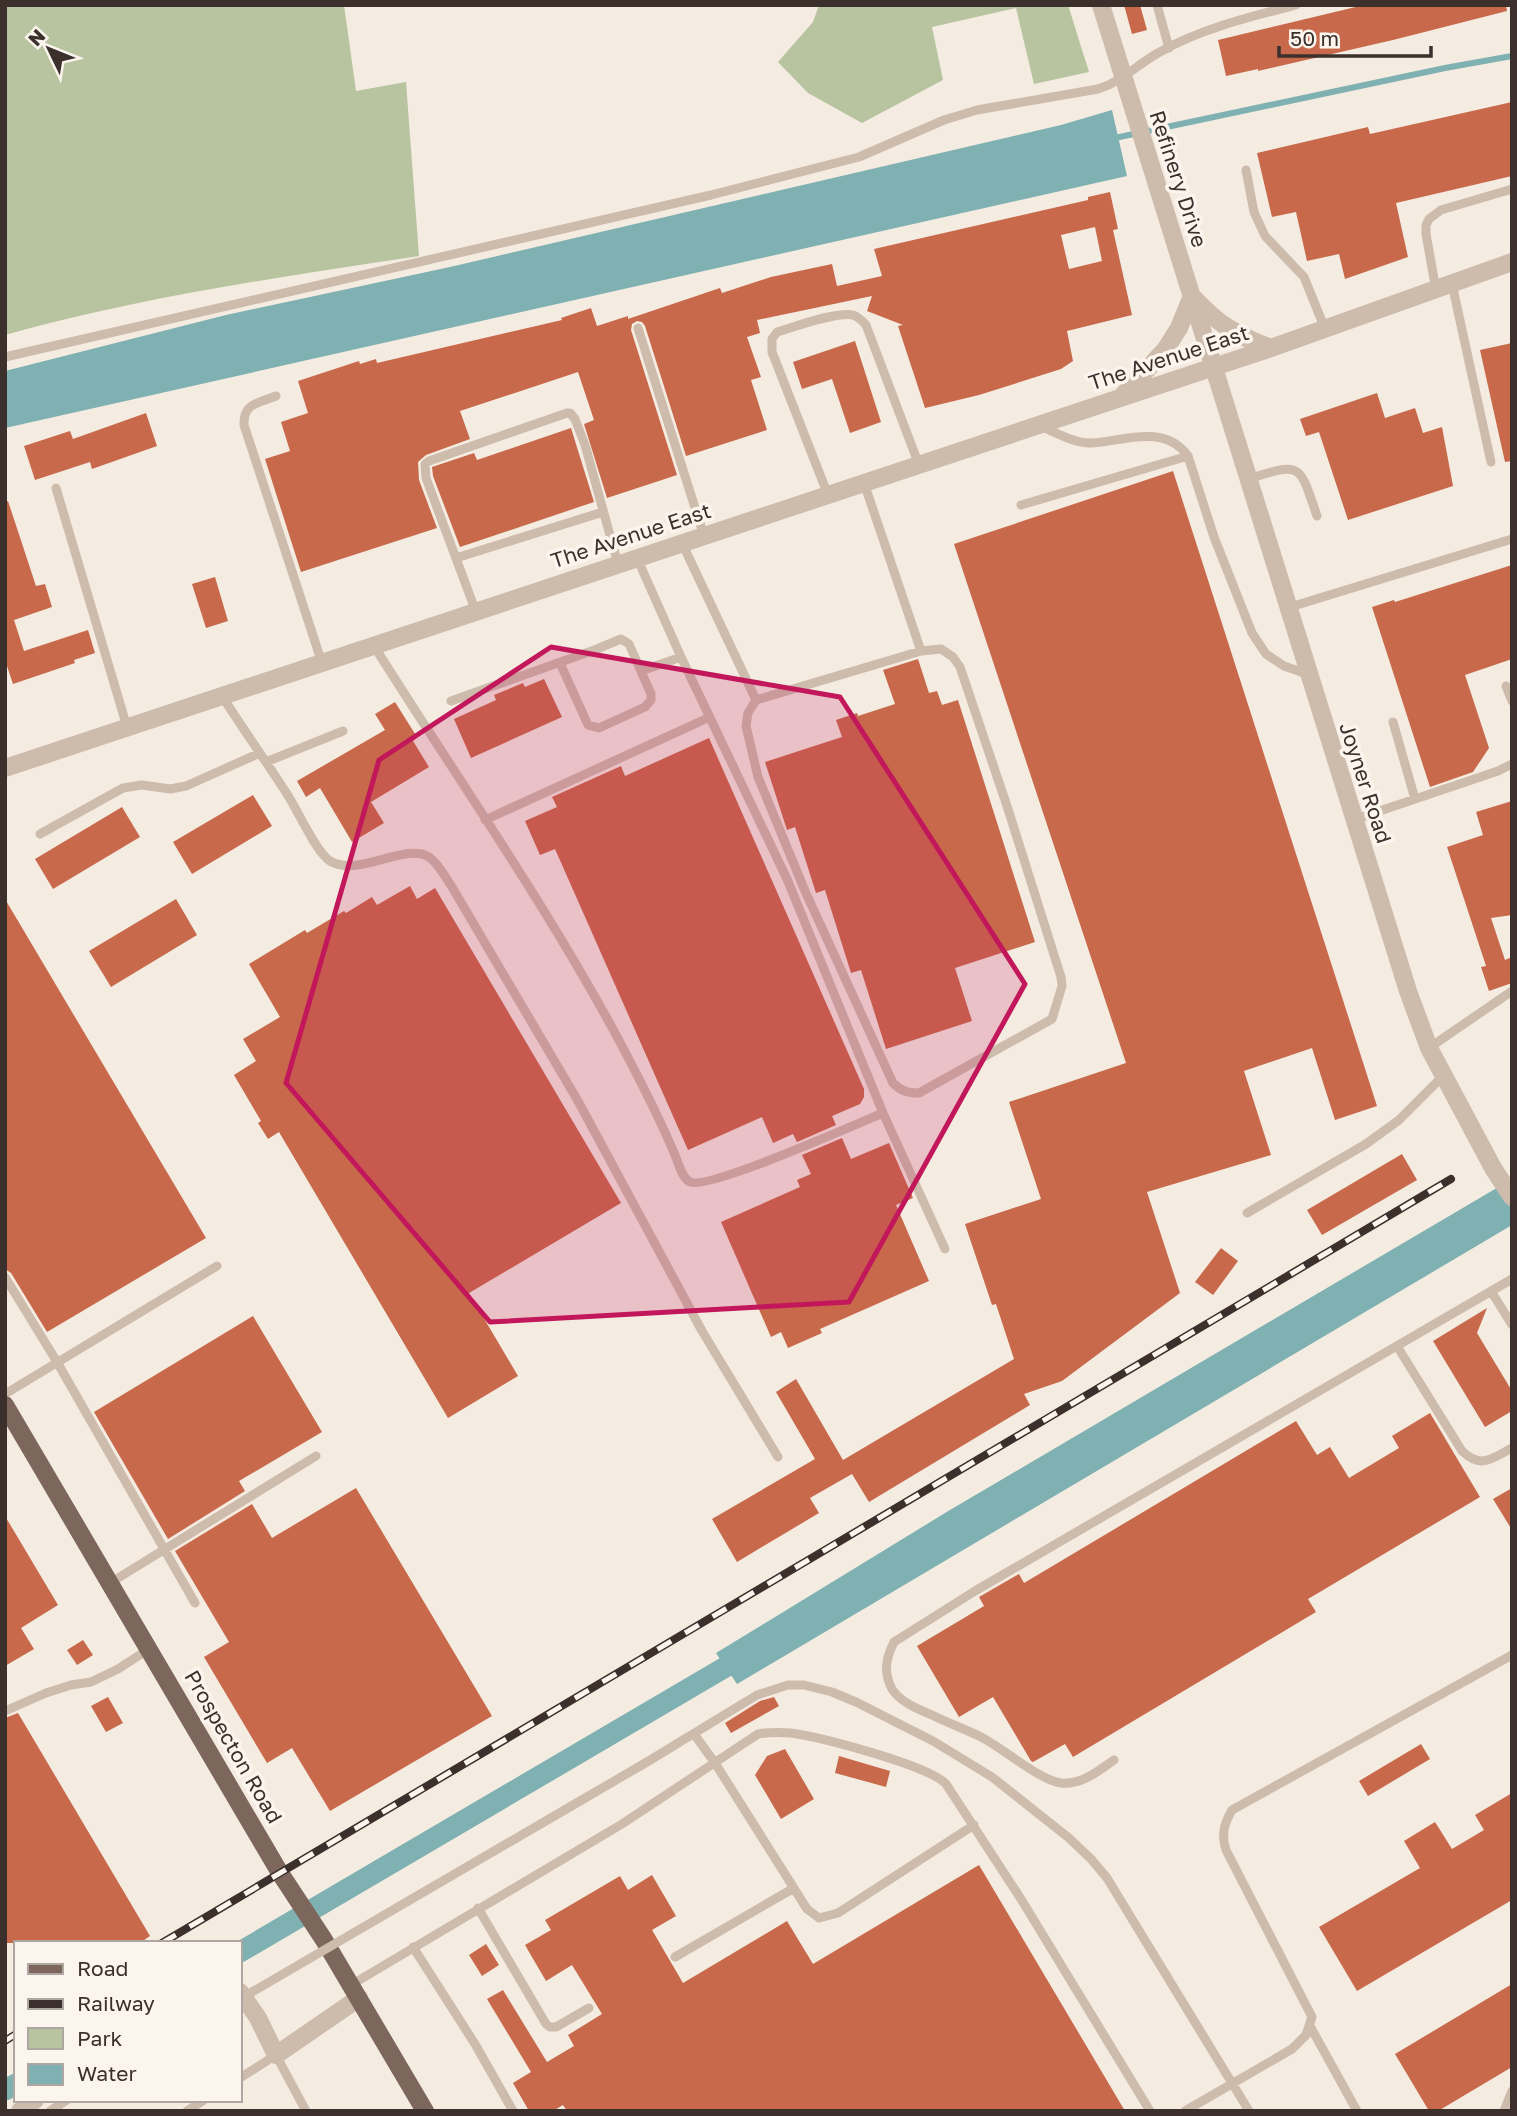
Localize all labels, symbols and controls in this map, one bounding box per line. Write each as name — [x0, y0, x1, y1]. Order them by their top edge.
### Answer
north arrow — [14, 14, 84, 84]
scale bar — [1279, 14, 1431, 58]
text: N — [23, 24, 50, 50]
text: 50 m — [1290, 25, 1339, 51]
street label: Refinery Drive — [1145, 107, 1213, 250]
street label: The Avenue East — [1085, 319, 1252, 395]
street label: The Avenue East — [547, 497, 714, 573]
street label: Joyner Road — [1334, 719, 1398, 846]
street label: Prospecton Road — [179, 1665, 288, 1828]
legend — [14, 1941, 242, 2102]
text: Road — [77, 1955, 128, 1981]
text: Railway — [77, 1990, 155, 2016]
text: Park — [77, 2025, 123, 2051]
text: Water — [77, 2060, 137, 2086]

